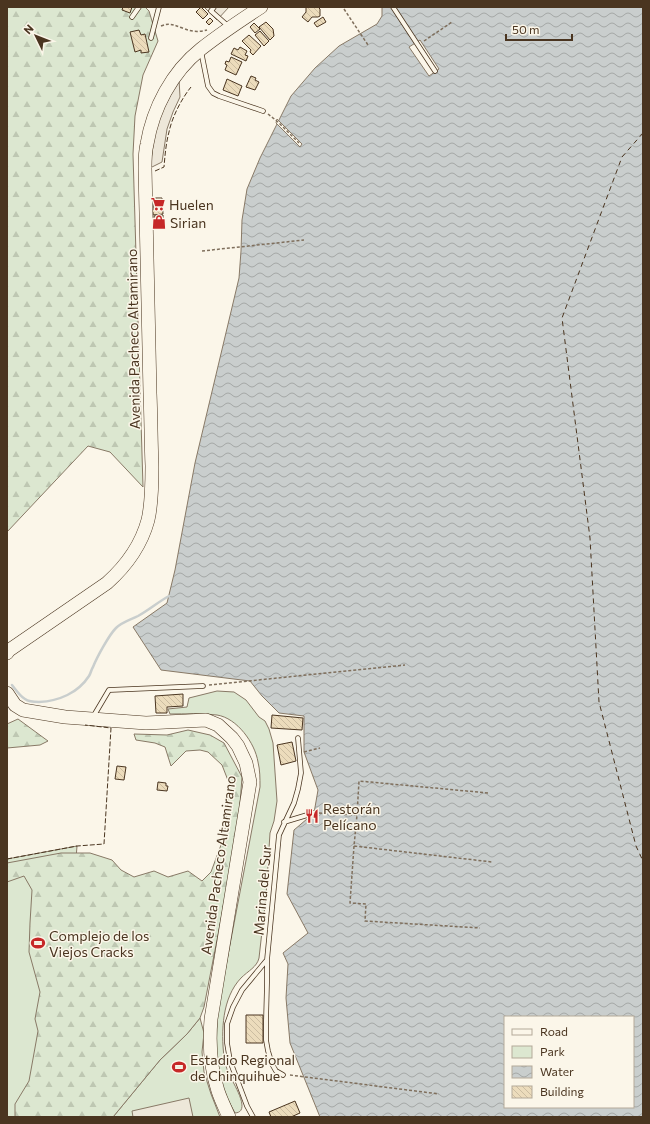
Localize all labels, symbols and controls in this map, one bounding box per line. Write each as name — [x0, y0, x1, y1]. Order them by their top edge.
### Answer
north arrow — [16, 16, 56, 56]
scale bar — [506, 16, 572, 42]
text: N — [21, 21, 36, 36]
text: 50 m — [512, 22, 540, 36]
supermarket icon: Huelen — [150, 196, 166, 212]
place label: Huelen — [169, 196, 214, 213]
shop icon: Sirian — [151, 214, 167, 230]
place label: Sirian — [170, 214, 206, 231]
street label: Avenida Pacheco Altamirano — [123, 248, 143, 430]
street label: Avenida Pacheco Altamirano — [197, 774, 239, 956]
place label: Restorán Pelícano — [323, 800, 380, 833]
restaurant icon: Restorán Pelícano — [304, 808, 320, 824]
street label: Marina del Sur — [250, 843, 274, 936]
place label: Complejo de los Viejos Cracks — [49, 927, 149, 960]
sports icon: Complejo de los Viejos Cracks — [30, 935, 46, 951]
legend — [504, 1016, 634, 1108]
text: Road — [540, 1024, 568, 1038]
text: Park — [540, 1044, 566, 1058]
place label: Estadio Regional de Chinquihue — [190, 1051, 295, 1084]
sports icon: Estadio Regional de Chinquihue — [171, 1059, 187, 1075]
text: Water — [540, 1064, 574, 1078]
text: Building — [540, 1084, 584, 1098]

